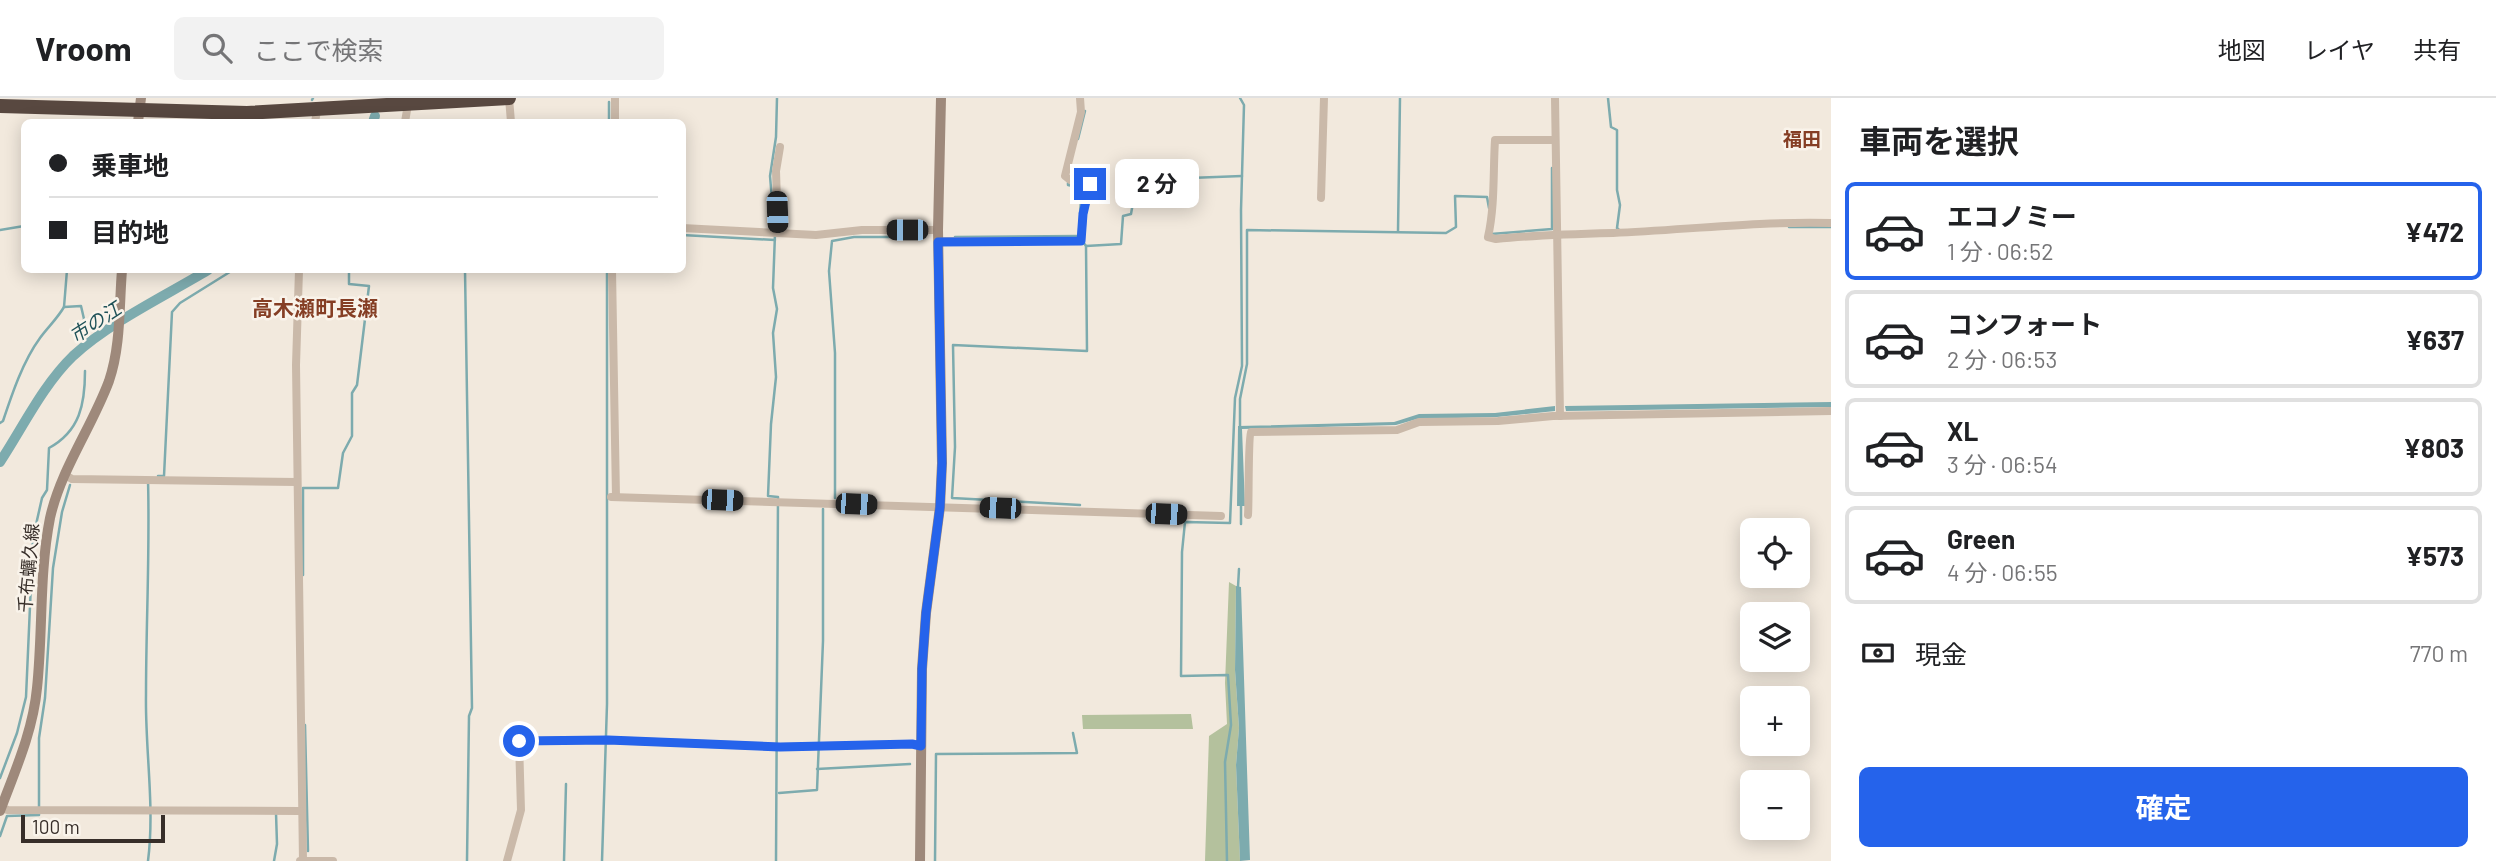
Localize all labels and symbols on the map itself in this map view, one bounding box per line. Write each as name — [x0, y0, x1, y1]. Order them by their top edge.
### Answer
district label: 福田 — [1783, 127, 1821, 150]
callout: 2 分 — [1114, 160, 1198, 208]
route end — [1074, 168, 1106, 200]
car — [766, 191, 789, 233]
car — [887, 220, 929, 241]
water label: 市の江 — [65, 295, 127, 347]
district label: 高木瀬町長瀬 — [252, 295, 378, 320]
car — [701, 489, 744, 511]
car — [835, 493, 878, 515]
car — [979, 497, 1022, 519]
car — [1145, 503, 1188, 525]
street label: 千布蠣久線 — [13, 522, 43, 614]
route start — [503, 725, 535, 757]
scale bar — [21, 812, 164, 844]

